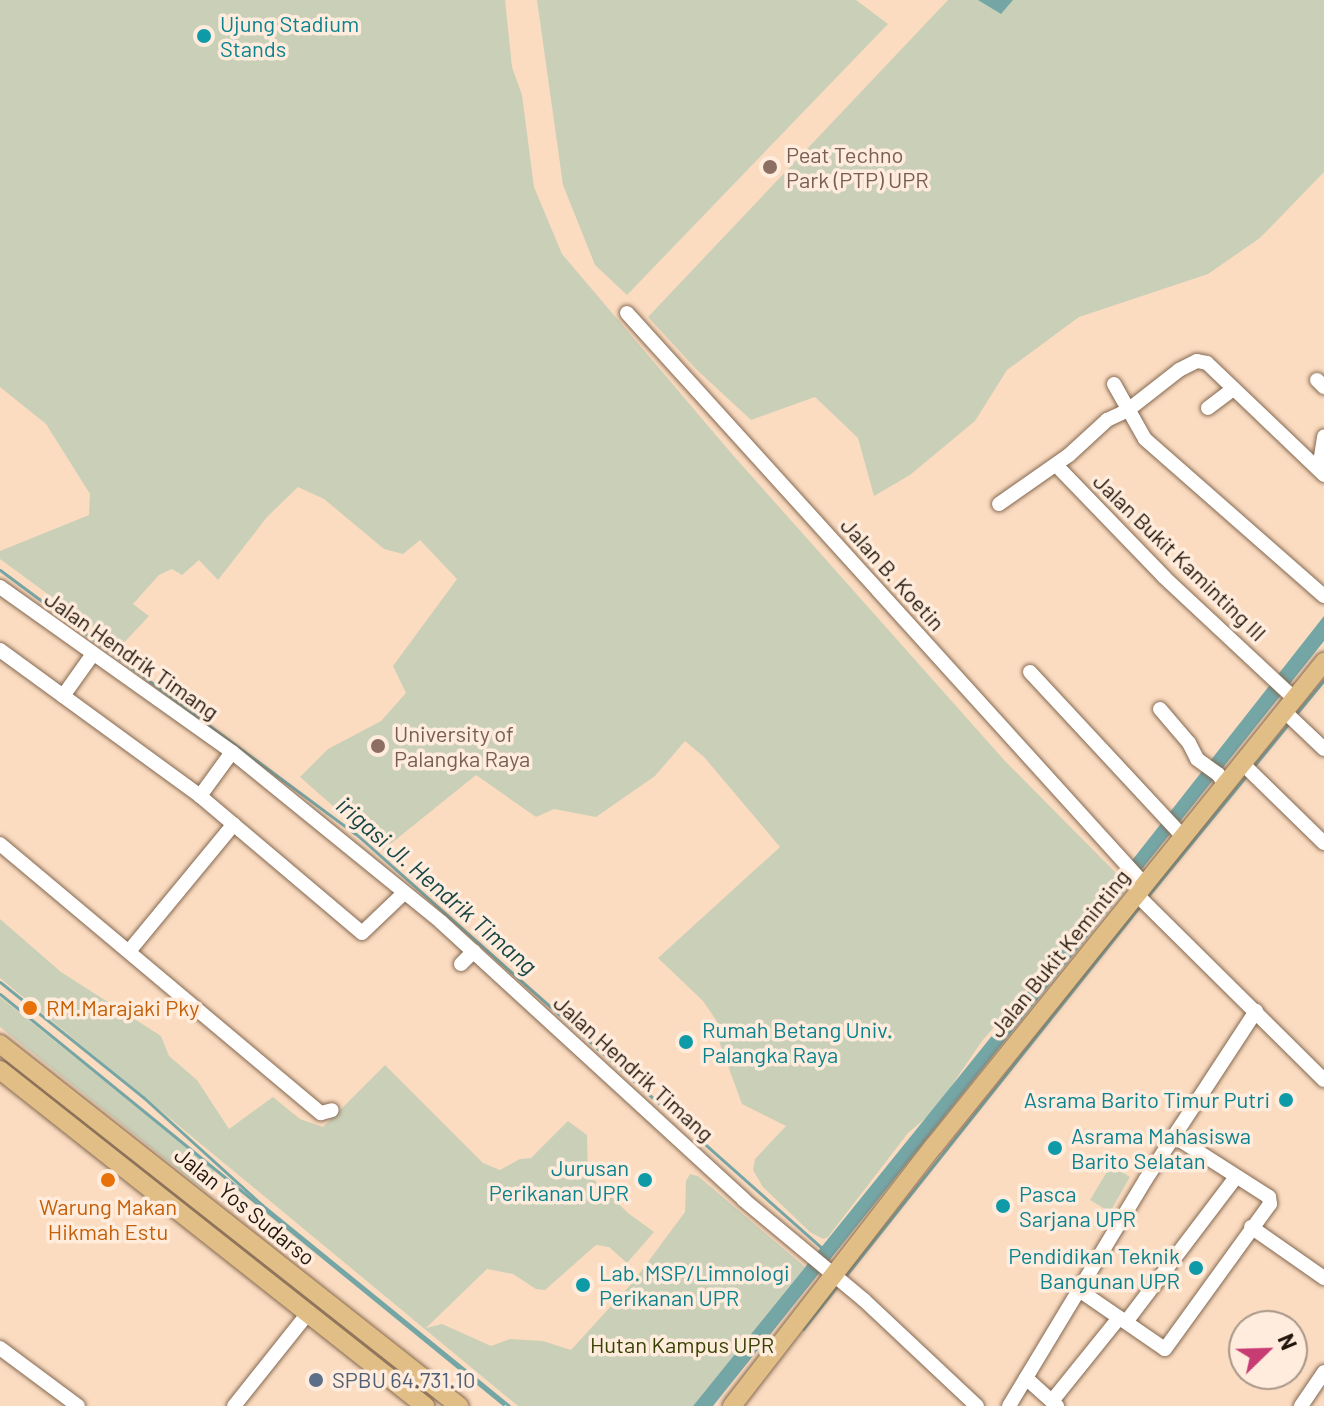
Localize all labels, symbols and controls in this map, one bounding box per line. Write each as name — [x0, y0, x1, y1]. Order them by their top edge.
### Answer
place label: Ujung Stadium Stands — [220, 10, 359, 62]
marker: Ujung Stadium Stands — [195, 27, 213, 45]
place label: Peat Techno Park (PTP) UPR — [786, 141, 929, 192]
marker: Peat Techno Park (PTP) UPR — [761, 158, 779, 176]
street label: Jalan Bukit Kaminting III — [1088, 468, 1272, 646]
street label: Jalan B. Koetin — [835, 512, 951, 636]
street label: Jalan Hendrik Timang — [40, 585, 224, 725]
place label: University of Palangka Raya — [394, 720, 530, 772]
marker: University of Palangka Raya — [369, 737, 387, 755]
water label: irigasi Jl. Hendrik Timang — [331, 790, 543, 980]
street label: Jalan Bukit Keminting — [983, 864, 1135, 1042]
street label: Jalan Hendrik Timang — [549, 989, 719, 1147]
place label: RM.Marajaki Pky — [46, 995, 199, 1021]
marker: RM.Marajaki Pky — [21, 999, 39, 1017]
place label: Rumah Betang Univ. Palangka Raya — [702, 1016, 893, 1068]
marker: Rumah Betang Univ. Palangka Raya — [677, 1033, 695, 1051]
place label: Asrama Barito Timur Putri — [1024, 1087, 1270, 1113]
marker: Asrama Barito Timur Putri — [1277, 1091, 1295, 1109]
place label: Asrama Mahasiswa Barito Selatan — [1071, 1122, 1251, 1174]
marker: Asrama Mahasiswa Barito Selatan — [1046, 1139, 1064, 1157]
street label: Jalan Yos Sudarso — [169, 1141, 321, 1271]
place label: Jurusan Perikanan UPR — [489, 1154, 629, 1206]
marker: Warung Makan Hikmah Estu — [99, 1171, 117, 1189]
marker: Jurusan Perikanan UPR — [636, 1171, 654, 1189]
place label: Pasca Sarjana UPR — [1019, 1180, 1136, 1232]
place label: Warung Makan Hikmah Estu — [39, 1193, 177, 1244]
marker: Pasca Sarjana UPR — [994, 1197, 1012, 1215]
place label: Pendidikan Teknik Bangunan UPR — [1008, 1242, 1180, 1294]
place label: Lab. MSP/Limnologi Perikanan UPR — [599, 1259, 790, 1310]
marker: Pendidikan Teknik Bangunan UPR — [1187, 1259, 1205, 1277]
marker: Lab. MSP/Limnologi Perikanan UPR — [574, 1276, 592, 1294]
north arrow — [1228, 1310, 1308, 1390]
text: N — [1273, 1330, 1303, 1353]
park label: Hutan Kampus UPR — [590, 1332, 774, 1358]
place label: SPBU 64.731.10 — [332, 1367, 475, 1393]
marker: SPBU 64.731.10 — [307, 1371, 325, 1389]

